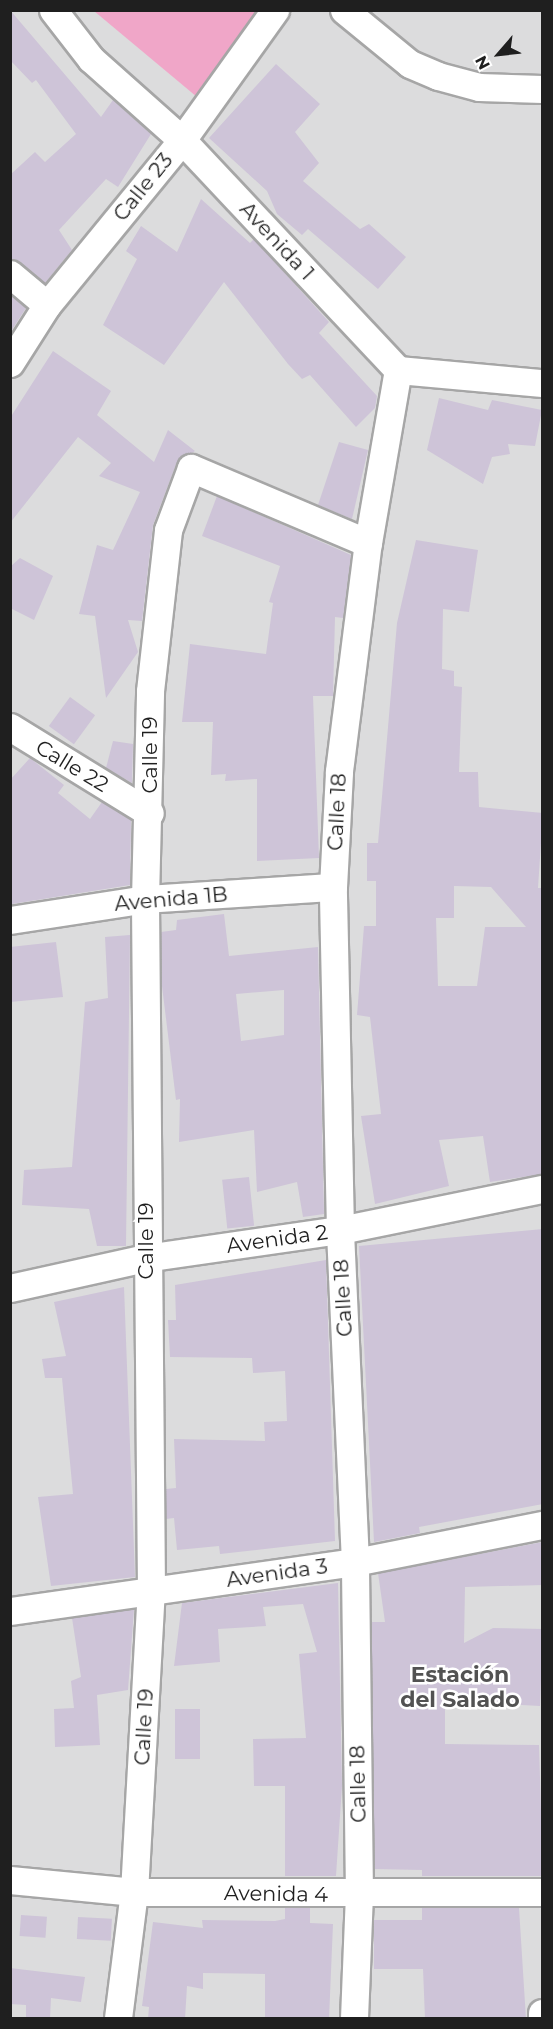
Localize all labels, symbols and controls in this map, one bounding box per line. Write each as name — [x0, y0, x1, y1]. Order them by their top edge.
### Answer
north arrow — [469, 24, 529, 84]
text: N — [471, 53, 494, 73]
street label: Calle 23 — [108, 148, 178, 226]
street label: Avenida 1 — [234, 197, 320, 285]
street label: Calle 19 — [137, 717, 163, 793]
street label: Calle 22 — [31, 734, 113, 798]
street label: Calle 18 — [322, 773, 352, 851]
street label: Avenida 1B — [113, 881, 229, 917]
street label: Calle 19 — [133, 1203, 159, 1279]
street label: Avenida 2 — [225, 1219, 329, 1259]
street label: Calle 18 — [328, 1259, 358, 1337]
street label: Avenida 3 — [225, 1553, 329, 1593]
district label: Estación del Salado — [400, 1661, 520, 1712]
street label: Calle 19 — [129, 1688, 159, 1766]
street label: Calle 18 — [345, 1745, 371, 1823]
street label: Avenida 4 — [224, 1880, 328, 1908]

